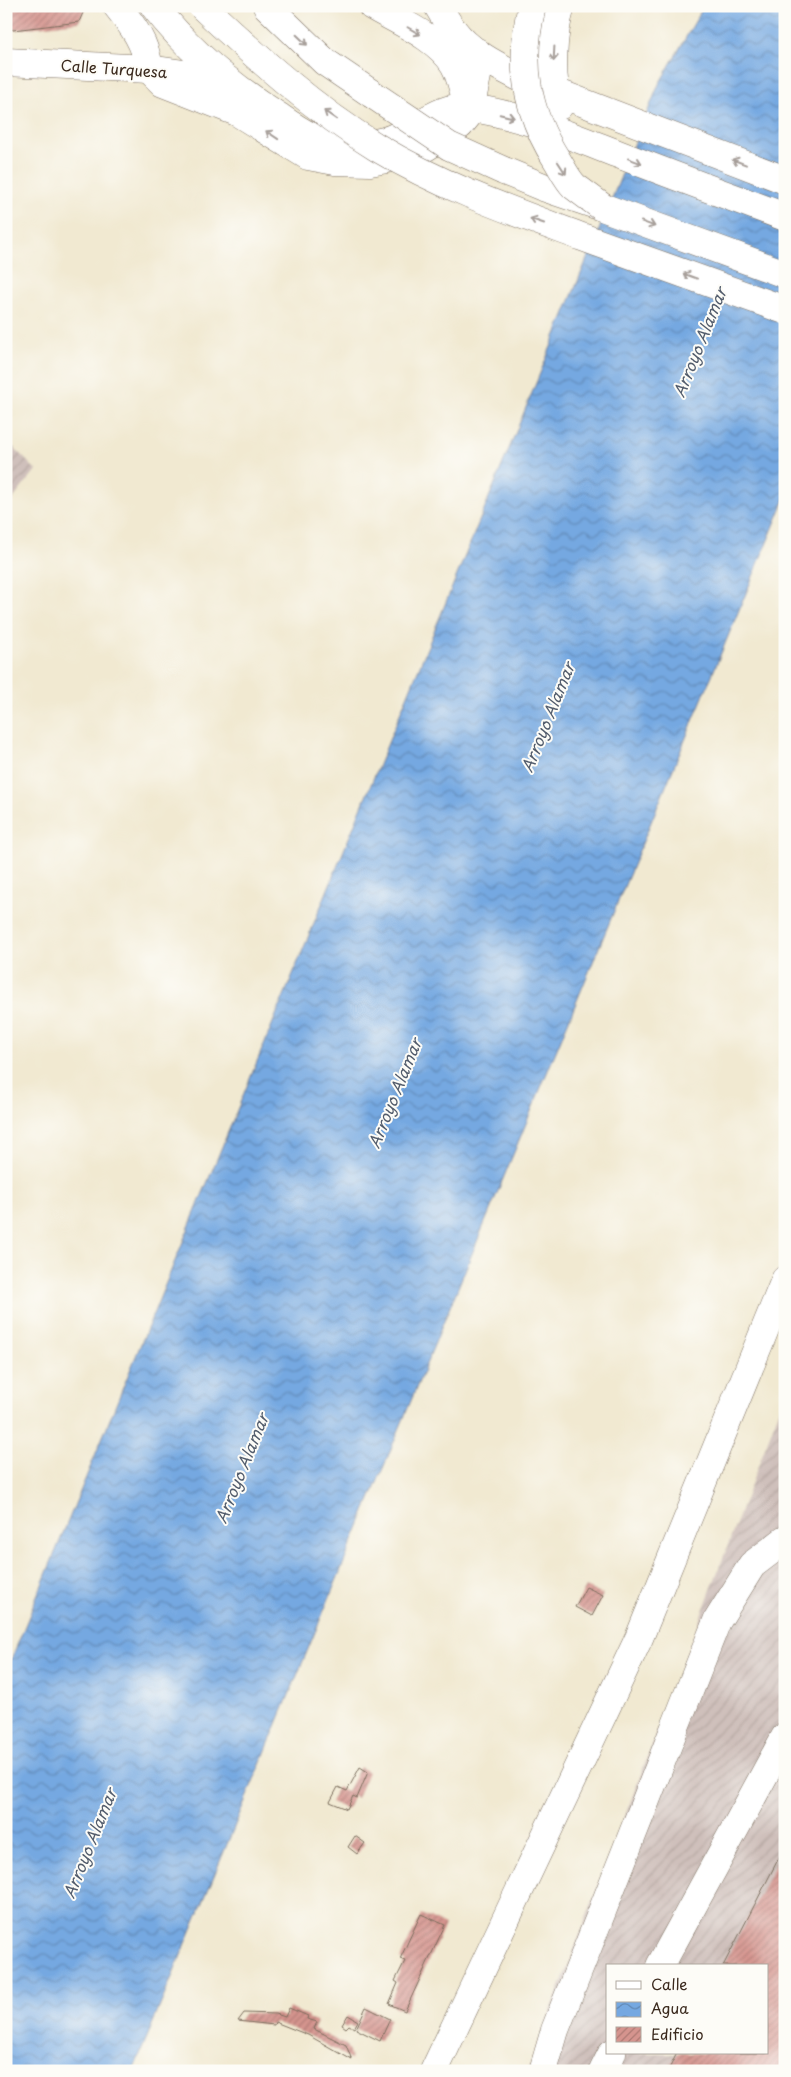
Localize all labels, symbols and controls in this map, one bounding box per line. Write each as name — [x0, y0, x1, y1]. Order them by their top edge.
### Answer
one-way arrow — [407, 26, 421, 36]
one-way arrow — [296, 34, 308, 46]
one-way arrow — [550, 46, 559, 62]
street label: Calle Turquesa — [60, 53, 169, 83]
one-way arrow — [324, 110, 338, 120]
one-way arrow — [498, 112, 514, 121]
one-way arrow — [266, 129, 280, 139]
one-way arrow — [627, 157, 642, 166]
one-way arrow — [732, 157, 747, 166]
one-way arrow — [558, 161, 568, 175]
one-way arrow — [529, 216, 545, 225]
one-way arrow — [640, 220, 655, 229]
one-way arrow — [682, 271, 698, 280]
water label: Arroyo Alamar — [666, 281, 733, 400]
water label: Arroyo Alamar — [514, 656, 581, 775]
water label: Arroyo Alamar — [361, 1032, 428, 1151]
water label: Arroyo Alamar — [208, 1407, 275, 1526]
water label: Arroyo Alamar — [56, 1782, 123, 1901]
legend — [606, 1964, 768, 2054]
text: Calle — [651, 1972, 688, 1995]
text: Agua — [651, 1996, 689, 2019]
text: Edificio — [651, 2022, 704, 2045]

